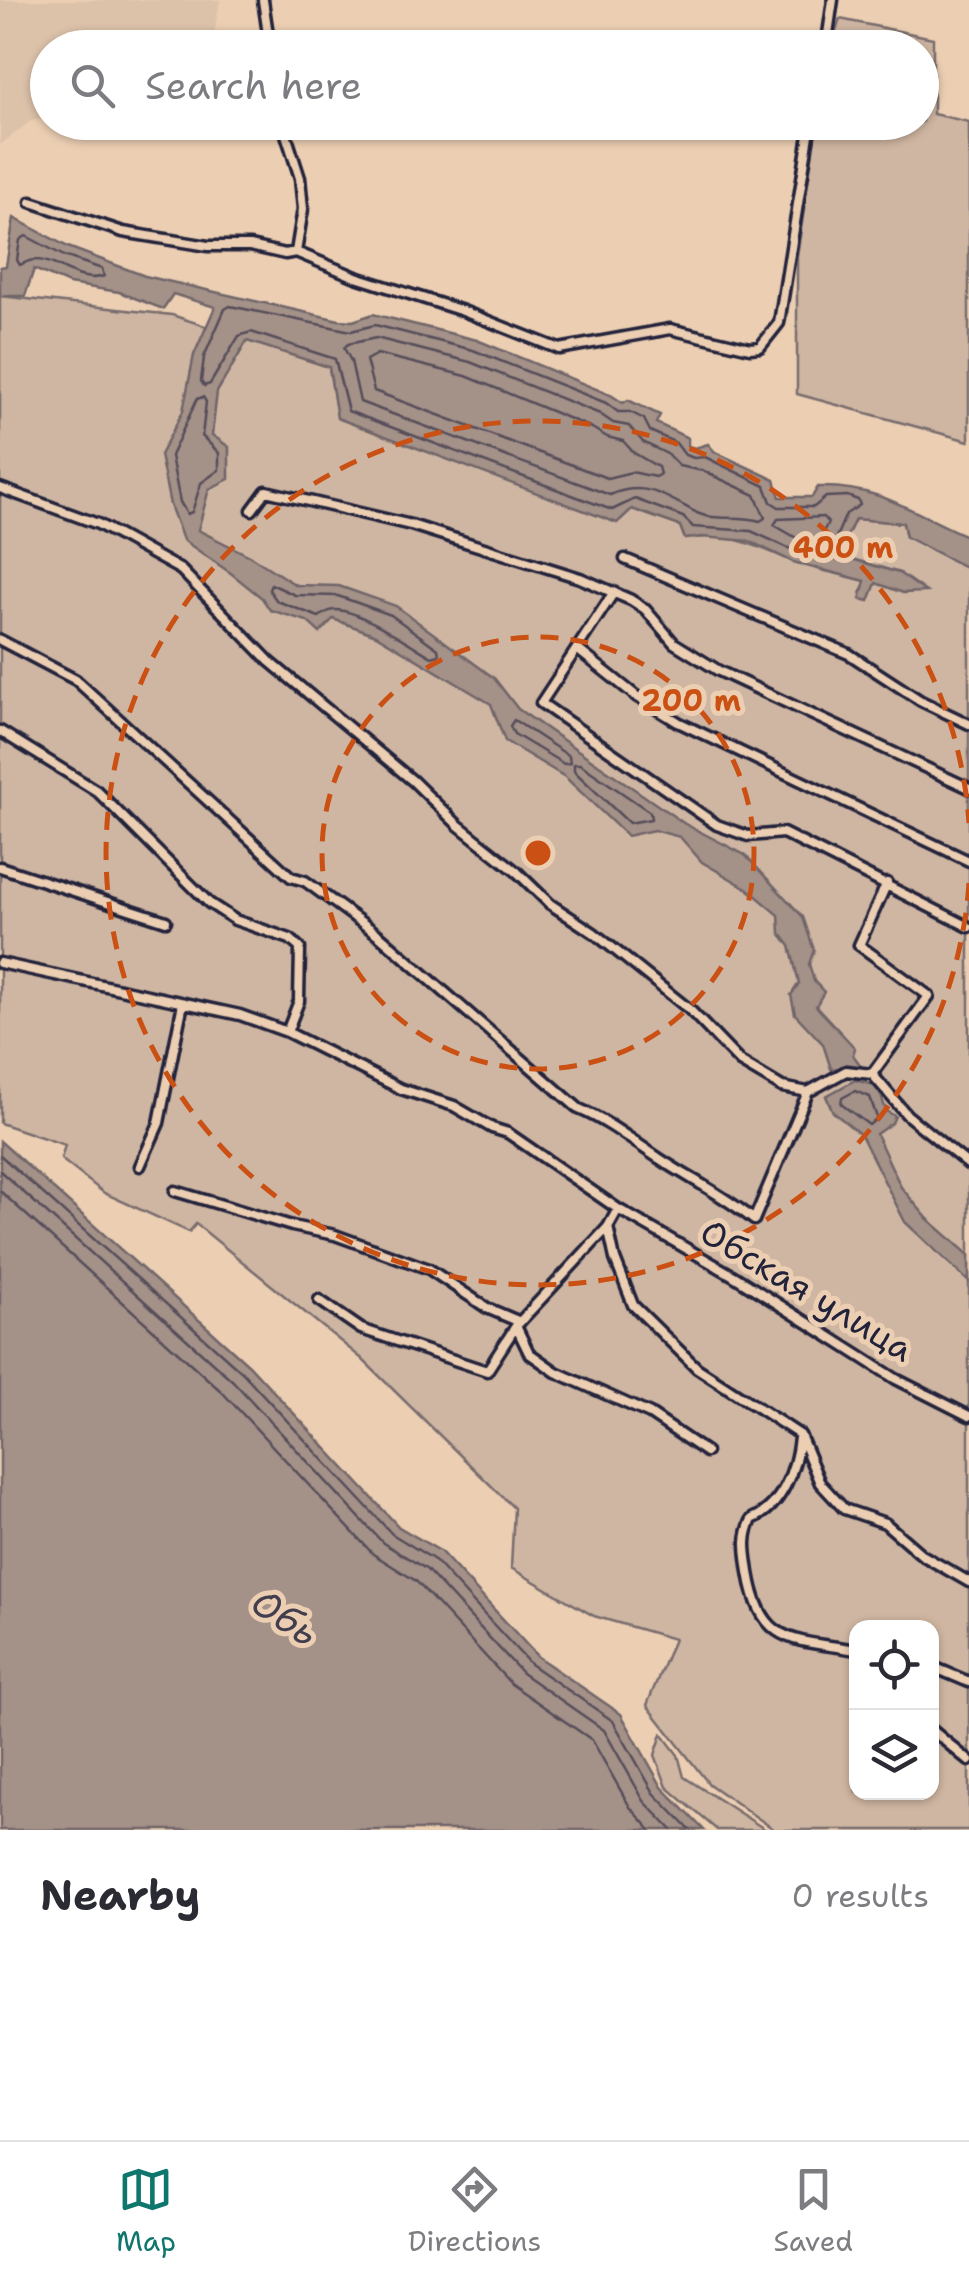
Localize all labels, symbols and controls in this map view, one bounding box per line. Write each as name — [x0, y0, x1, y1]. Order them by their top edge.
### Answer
search box — [30, 30, 939, 140]
icon: search — [65, 58, 120, 113]
text: Search here — [145, 60, 362, 111]
text: 400 m — [793, 527, 893, 568]
text: 200 m — [641, 680, 741, 721]
centre of rings — [520, 835, 556, 871]
street label: Обская улица — [692, 1208, 922, 1372]
water label: Обь — [241, 1576, 329, 1658]
map controls — [849, 1620, 939, 1800]
button: locate — [849, 1620, 939, 1710]
button: layers — [849, 1710, 939, 1800]
text: Nearby — [40, 1867, 200, 1923]
text: 0 results — [792, 1874, 929, 1917]
tab: Map — [116, 2162, 176, 2260]
tab: Directions — [408, 2162, 541, 2260]
tab: Saved — [773, 2162, 853, 2260]

